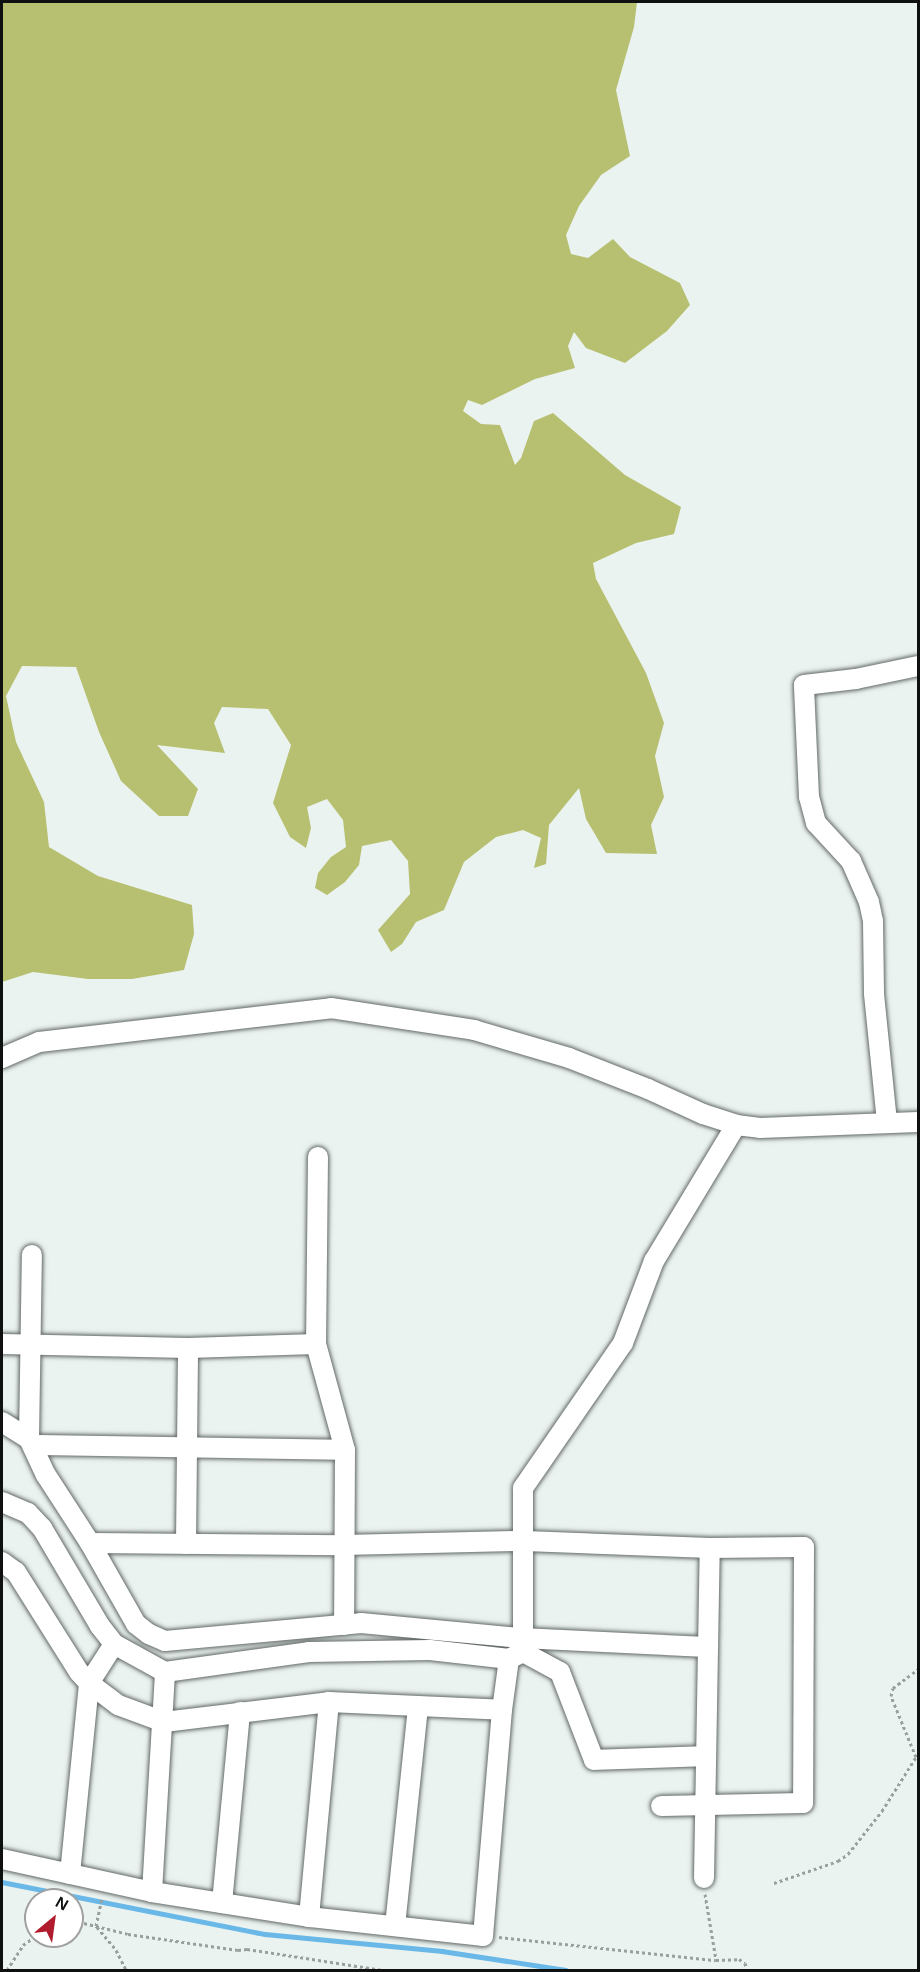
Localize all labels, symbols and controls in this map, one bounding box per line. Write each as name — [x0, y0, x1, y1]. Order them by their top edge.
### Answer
north arrow — [24, 1888, 84, 1948]
text: N — [53, 1893, 71, 1914]

